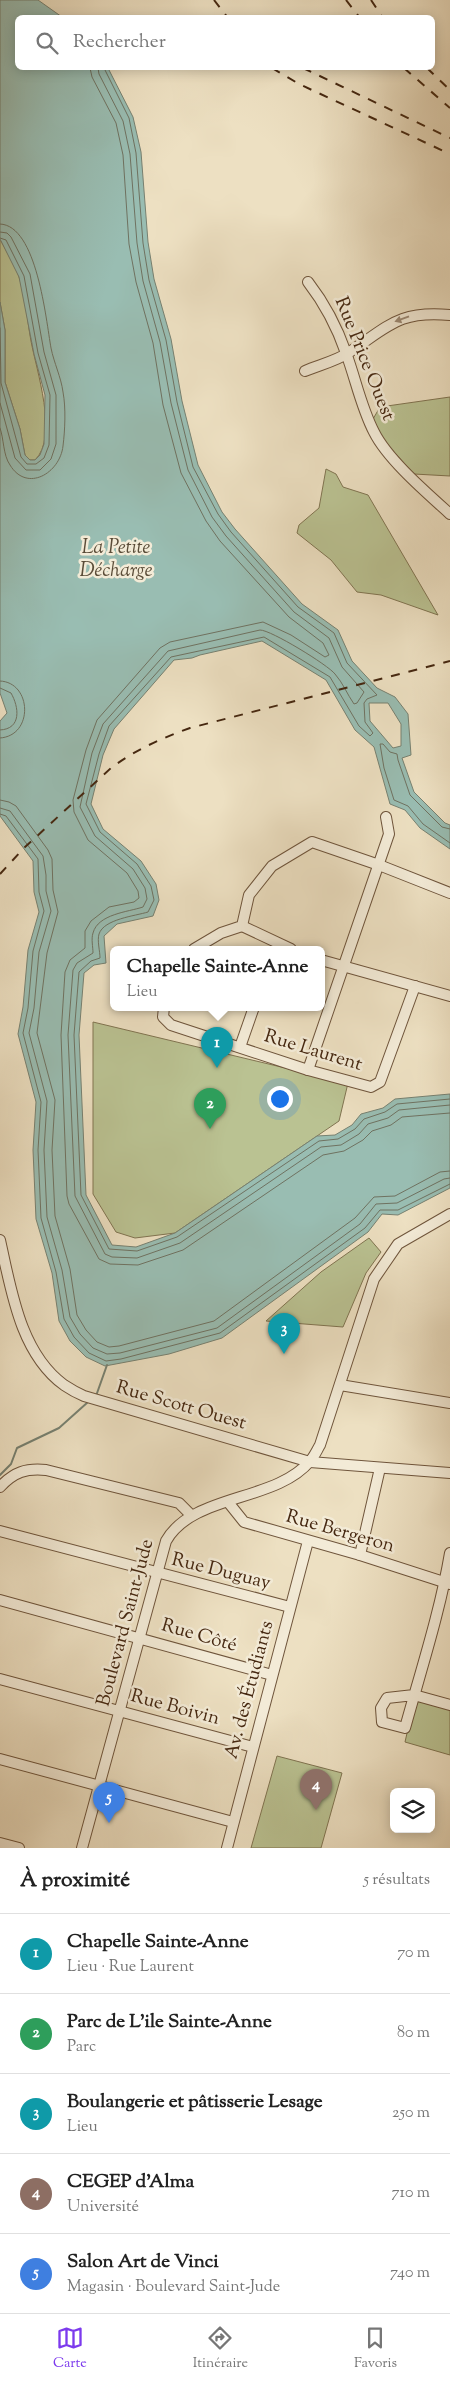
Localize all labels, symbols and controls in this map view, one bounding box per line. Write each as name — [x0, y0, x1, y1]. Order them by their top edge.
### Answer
search box — [15, 15, 435, 70]
icon: search — [33, 29, 61, 57]
text: Rechercher — [73, 29, 166, 56]
street label: Rue Price Ouest — [327, 293, 401, 425]
one-way arrow — [395, 316, 410, 323]
water label: La Petite Décharge — [80, 534, 152, 586]
popup — [110, 946, 325, 1011]
text: Chapelle Sainte-Anne — [127, 954, 308, 981]
text: Lieu — [127, 981, 157, 1004]
street label: Rue Laurent — [261, 1023, 366, 1079]
pin: 1 — [201, 1027, 233, 1068]
your location — [267, 1086, 293, 1112]
pin: 2 — [194, 1088, 226, 1129]
pin: 3 — [268, 1313, 300, 1354]
street label: Rue Scott Ouest — [113, 1375, 250, 1438]
street label: Rue Bergeron — [283, 1504, 397, 1560]
street label: Boulevard Saint-Jude — [91, 1536, 161, 1710]
street label: Rue Duguay — [169, 1547, 274, 1597]
street label: Rue Côté — [158, 1612, 240, 1660]
street label: Av. des Étudiants — [219, 1618, 281, 1762]
street label: Rue Boivin — [127, 1683, 223, 1733]
pin: 4 — [300, 1769, 332, 1810]
pin: 5 — [93, 1782, 125, 1823]
map controls — [390, 1788, 435, 1833]
button: layers — [390, 1788, 435, 1833]
text: À proximité — [20, 1866, 130, 1896]
text: 5 résultats — [363, 1869, 430, 1892]
text: Chapelle Sainte-Anne — [67, 1929, 249, 1956]
text: 1 — [33, 1942, 39, 1965]
text: 70 m — [397, 1942, 430, 1965]
text: Lieu · Rue Laurent — [67, 1956, 194, 1979]
text: Parc de L'ile Sainte-Anne — [67, 2009, 272, 2036]
text: 2 — [32, 2022, 40, 2045]
text: 80 m — [397, 2022, 430, 2045]
text: Parc — [67, 2036, 96, 2059]
text: Boulangerie et pâtisserie Lesage — [67, 2089, 323, 2116]
text: 3 — [33, 2102, 39, 2125]
text: 250 m — [392, 2102, 430, 2125]
text: Lieu — [67, 2116, 98, 2139]
text: CEGEP d'Alma — [67, 2169, 194, 2196]
text: 4 — [32, 2182, 40, 2205]
text: 710 m — [392, 2182, 430, 2205]
text: Université — [67, 2196, 139, 2219]
text: Salon Art de Vinci — [67, 2249, 219, 2276]
text: 5 — [33, 2262, 39, 2285]
text: 740 m — [390, 2262, 430, 2285]
text: Magasin · Boulevard Saint-Jude — [67, 2276, 280, 2299]
tab: Carte — [53, 2324, 87, 2374]
tab: Itinéraire — [193, 2324, 248, 2374]
tab: Favoris — [354, 2324, 397, 2374]

